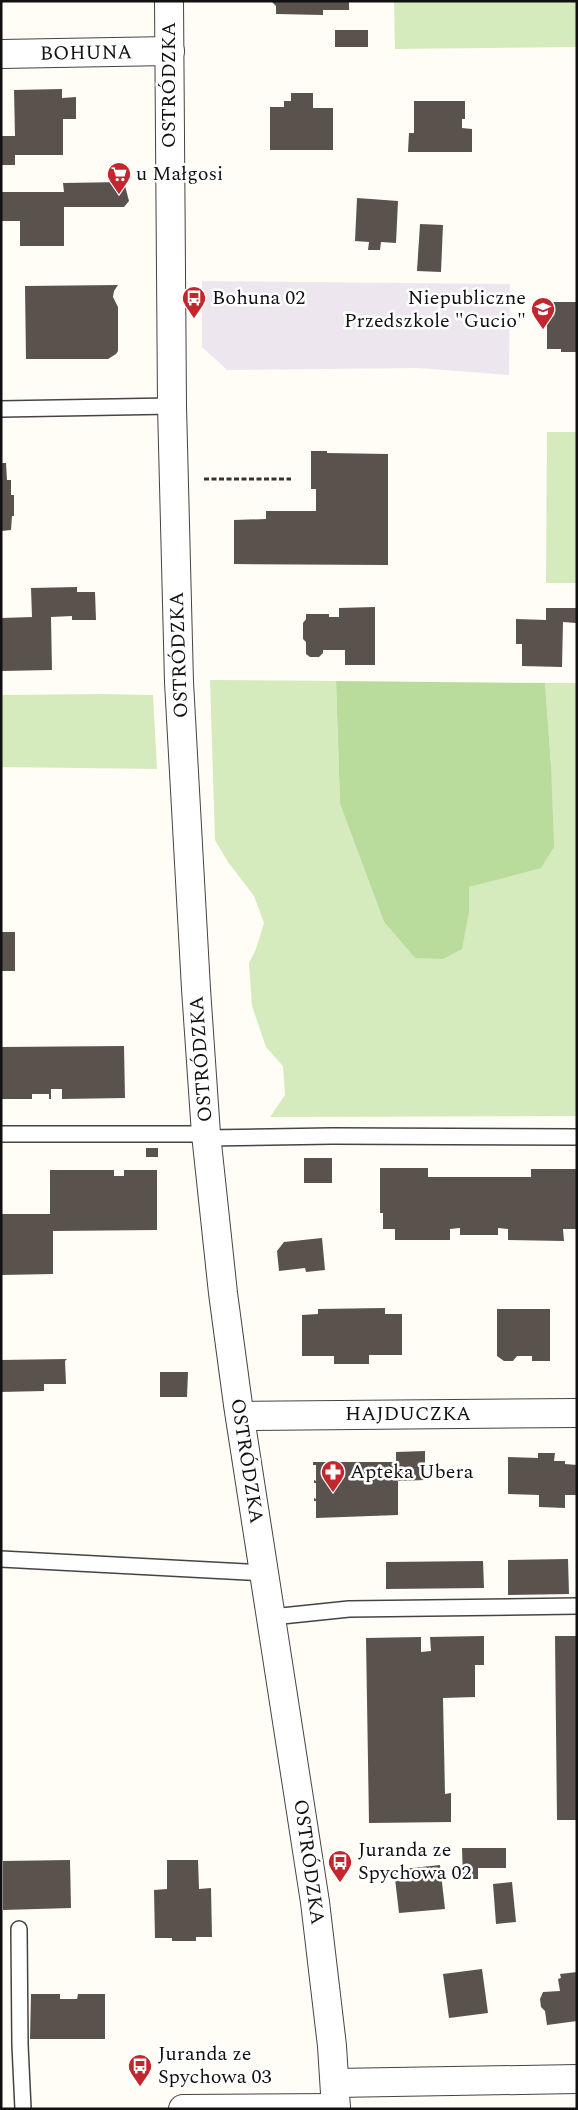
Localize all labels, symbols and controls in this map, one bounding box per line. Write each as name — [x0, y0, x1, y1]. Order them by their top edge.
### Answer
street label: OSTRÓDZKA — [154, 22, 184, 148]
street label: BOHUNA — [40, 37, 132, 69]
place label: u Małgosi — [136, 159, 223, 189]
supermarket icon: u Małgosi — [106, 161, 132, 195]
place label: Bohuna 02 — [212, 283, 305, 313]
place label: Niepubliczne Przedszkole "Gucio" — [344, 283, 526, 336]
bus stop icon: Bohuna 02 — [181, 285, 207, 319]
school or university icon: Niepubliczne Przedszkole "Gucio" — [530, 296, 556, 330]
street label: OSTRÓDZKA — [162, 591, 196, 719]
street label: OSTRÓDZKA — [182, 995, 220, 1123]
street label: OSTRÓDZKA — [222, 1396, 272, 1526]
street label: HAJDUCZKA — [345, 1399, 471, 1429]
place label: Apteka Ubera — [350, 1457, 474, 1487]
pharmacy icon: Apteka Ubera — [320, 1459, 346, 1493]
street label: OSTRÓDZKA — [285, 1797, 333, 1927]
place label: Juranda ze Spychowa 02 — [358, 1835, 471, 1888]
bus stop icon: Juranda ze Spychowa 02 — [327, 1849, 353, 1883]
place label: Juranda ze Spychowa 03 — [158, 2039, 271, 2092]
bus stop icon: Juranda ze Spychowa 03 — [127, 2053, 153, 2087]

